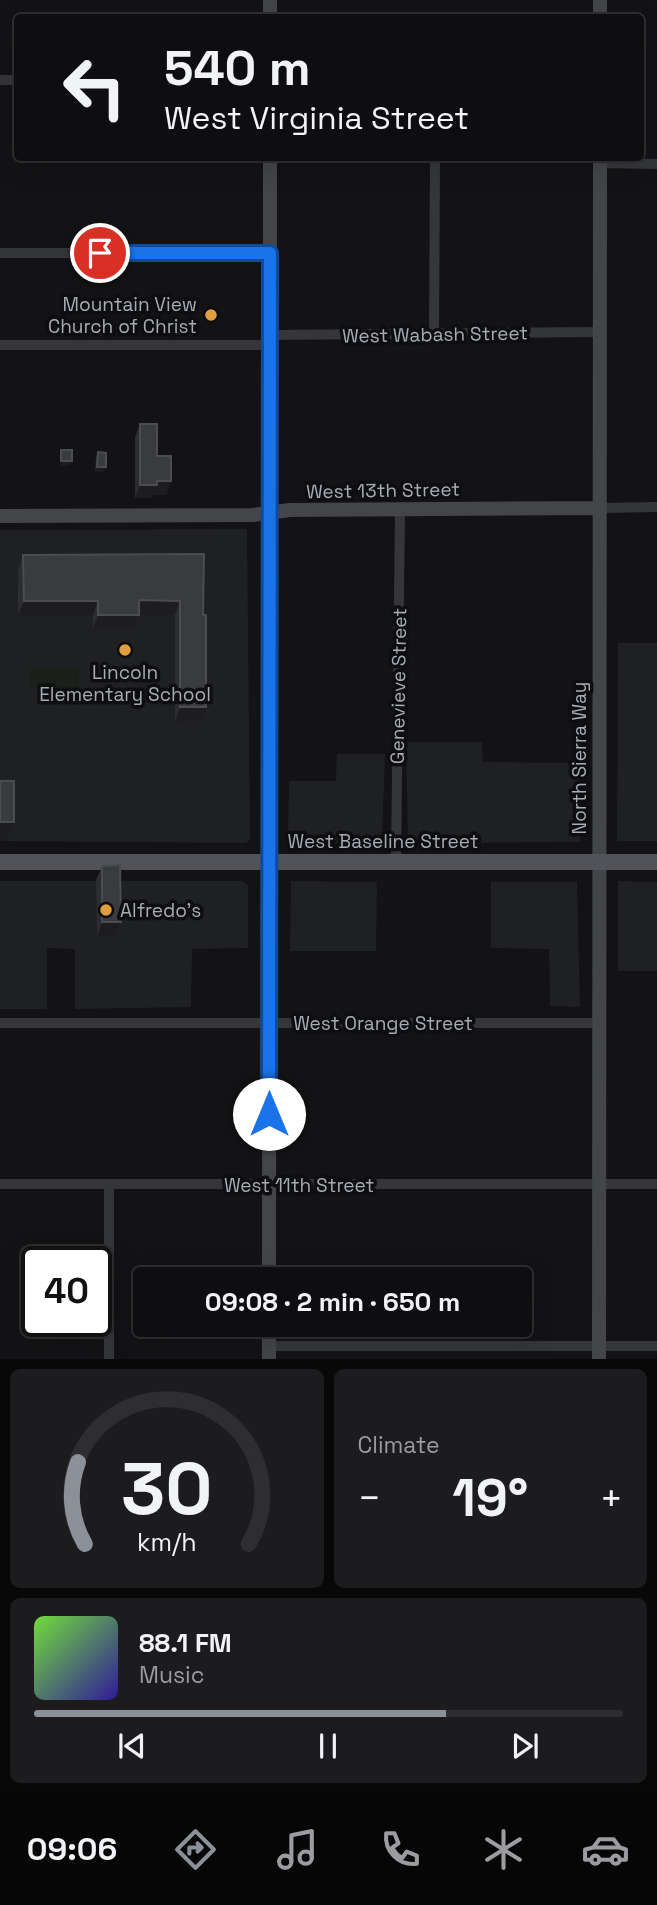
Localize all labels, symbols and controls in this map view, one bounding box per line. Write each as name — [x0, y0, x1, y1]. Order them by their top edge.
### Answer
text: 540 m — [164, 37, 311, 99]
icon: left — [49, 42, 140, 133]
text: West Virginia Street — [164, 98, 469, 138]
pin — [70, 223, 130, 283]
icon: arrive — [81, 234, 119, 272]
place label: Mountain View Church of Christ — [48, 292, 197, 339]
marker: Mountain View Church of Christ — [203, 307, 219, 323]
street label: West Wabash Street — [342, 320, 528, 349]
street label: West 13th Street — [306, 477, 460, 504]
street label: Genevieve Street — [385, 608, 412, 764]
marker: Lincoln Elementary School — [117, 642, 133, 658]
place label: Lincoln Elementary School — [39, 660, 211, 707]
street label: North Sierra Way — [567, 682, 592, 834]
street label: West Baseline Street — [288, 829, 478, 854]
place label: Alfredo's — [120, 898, 201, 923]
marker: Alfredo's — [98, 902, 114, 918]
street label: West Orange Street — [293, 1011, 473, 1036]
position arrow — [232, 1077, 306, 1151]
street label: West 11th Street — [224, 1173, 374, 1198]
speed limit sign: 40 — [21, 1246, 112, 1337]
text: 09:08 · 2 min · 650 m — [205, 1285, 460, 1319]
text: Climate — [358, 1430, 440, 1460]
text: 30 — [121, 1443, 212, 1536]
text: 19° — [452, 1465, 528, 1531]
text: − — [358, 1474, 381, 1522]
text: + — [599, 1474, 623, 1522]
text: km/h — [137, 1526, 197, 1558]
text: 88.1 FM — [139, 1626, 232, 1660]
text: Music — [139, 1660, 204, 1690]
icon: previous — [113, 1727, 151, 1765]
icon: pause — [309, 1727, 347, 1765]
icon: next — [506, 1727, 544, 1765]
icon: directions — [171, 1825, 220, 1874]
icon: music — [273, 1825, 322, 1874]
icon: phone — [376, 1825, 425, 1874]
icon: climate — [479, 1825, 528, 1874]
icon: car — [581, 1825, 630, 1874]
text: 09:06 — [27, 1829, 117, 1869]

